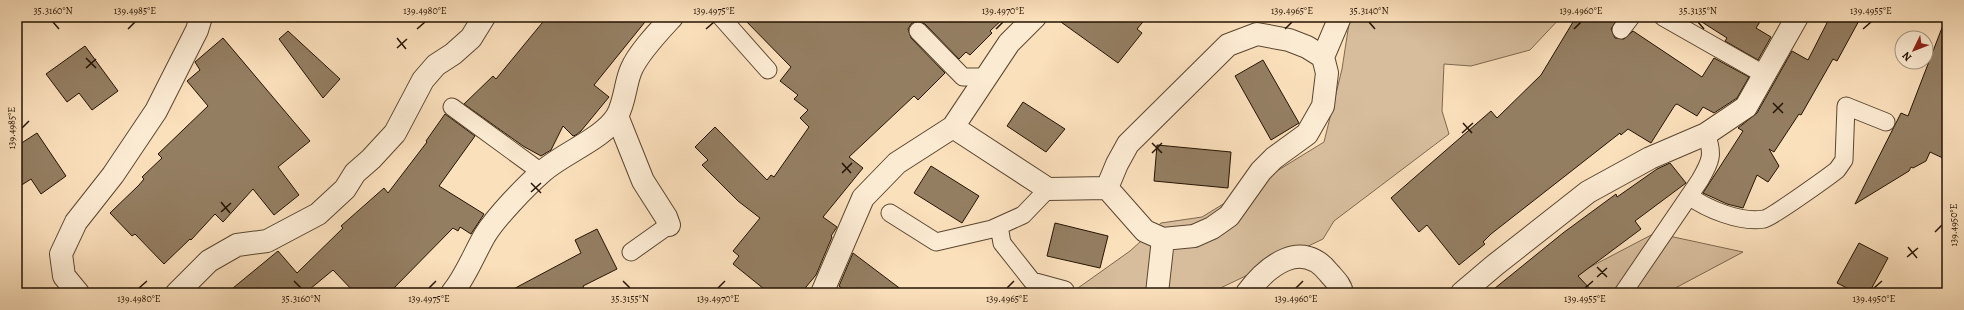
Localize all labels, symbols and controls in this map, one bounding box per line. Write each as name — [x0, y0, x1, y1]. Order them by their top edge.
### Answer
text: 35.3160°N — [33, 4, 73, 17]
text: 139.4985°E — [114, 4, 156, 17]
text: 139.4980°E — [403, 4, 447, 17]
text: 139.4975°E — [693, 4, 735, 17]
text: 139.4970°E — [982, 4, 1024, 17]
text: 139.4965°E — [1271, 4, 1313, 17]
text: 35.3140°N — [1349, 4, 1389, 17]
text: 139.4960°E — [1559, 4, 1603, 17]
text: 35.3135°N — [1679, 4, 1717, 17]
text: 139.4955°E — [1850, 4, 1892, 17]
north arrow — [1894, 30, 1934, 70]
text: N — [1899, 48, 1915, 65]
text: 139.4985°E — [5, 107, 18, 149]
text: 139.4950°E — [1947, 204, 1960, 246]
text: 139.4980°E — [117, 292, 161, 305]
text: 35.3160°N — [281, 292, 321, 305]
text: 139.4975°E — [408, 292, 450, 305]
text: 35.3155°N — [611, 292, 649, 305]
text: 139.4970°E — [697, 292, 739, 305]
text: 139.4965°E — [986, 292, 1028, 305]
text: 139.4960°E — [1274, 292, 1318, 305]
text: 139.4955°E — [1564, 292, 1606, 305]
text: 139.4950°E — [1853, 292, 1895, 305]

